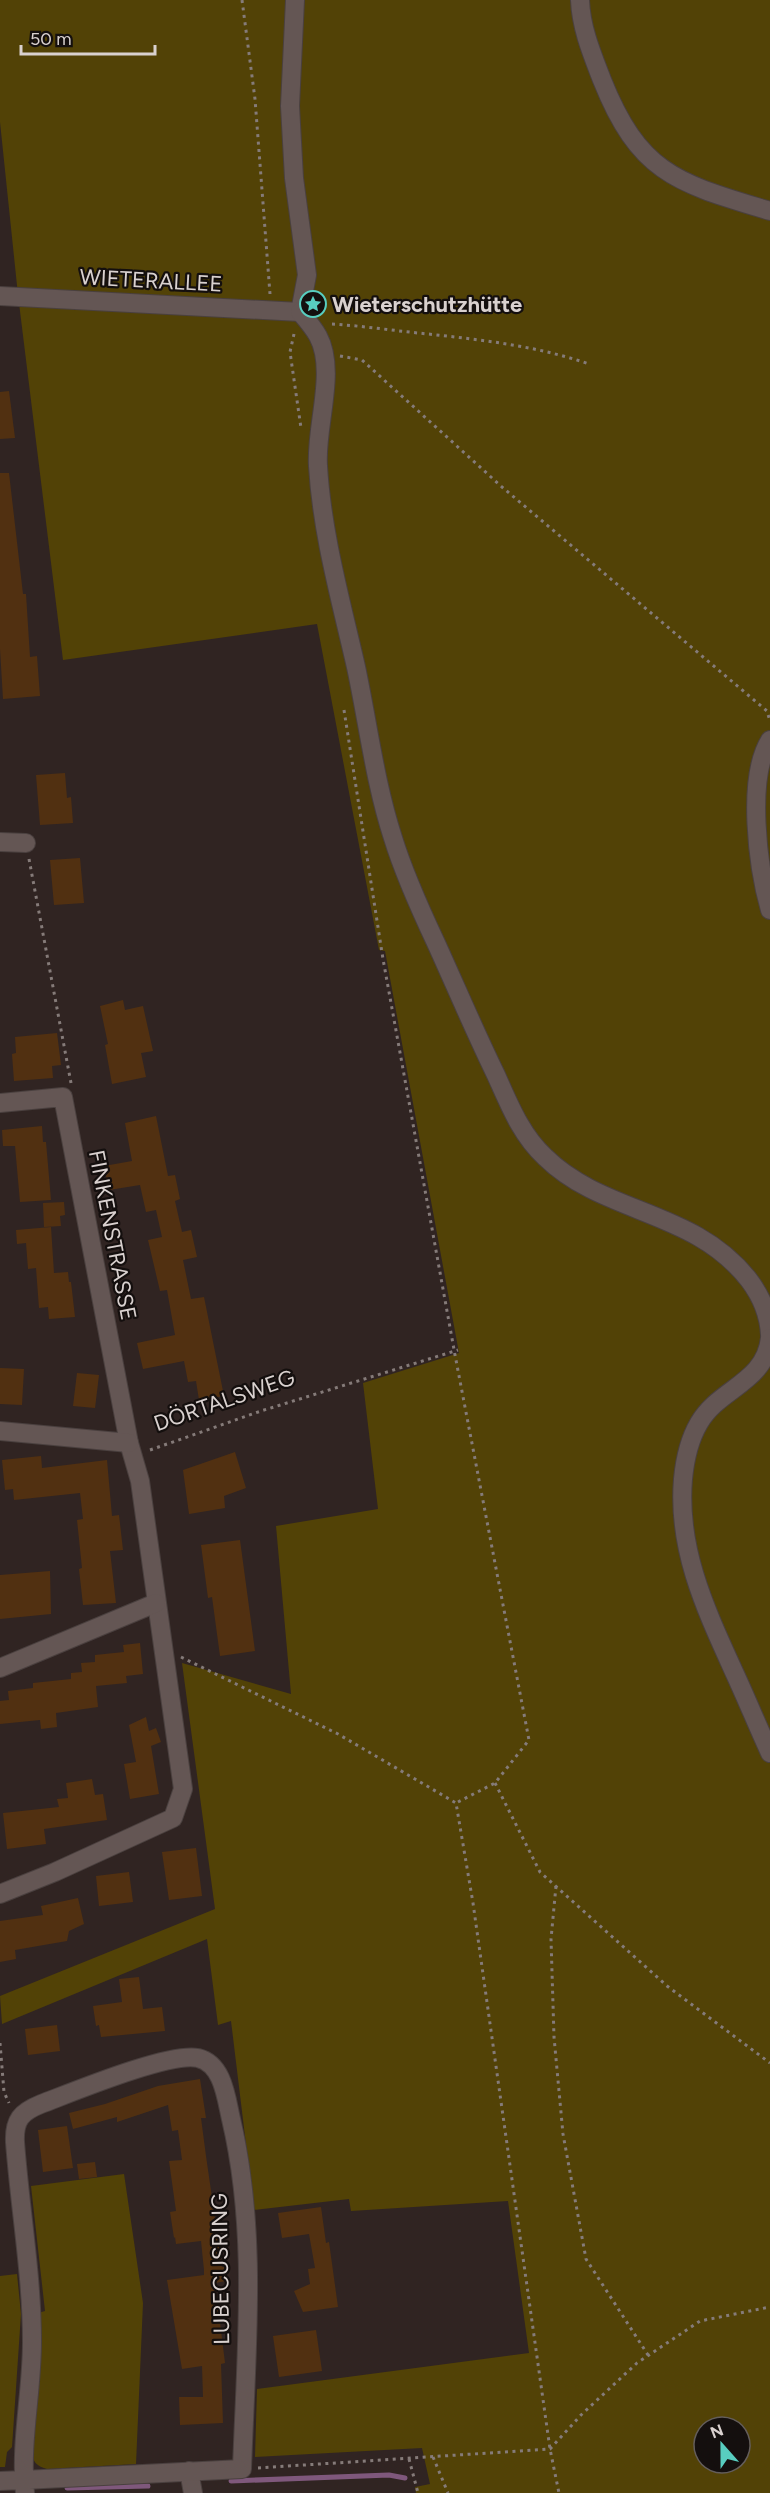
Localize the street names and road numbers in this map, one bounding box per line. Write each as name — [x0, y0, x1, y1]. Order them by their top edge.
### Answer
street label: WIETERALLEE — [79, 263, 223, 298]
street label: FINKENSTRASSE — [83, 1148, 142, 1322]
street label: DÖRTALSWEG — [150, 1364, 298, 1437]
street label: LUBECUSRING — [206, 2193, 235, 2345]

